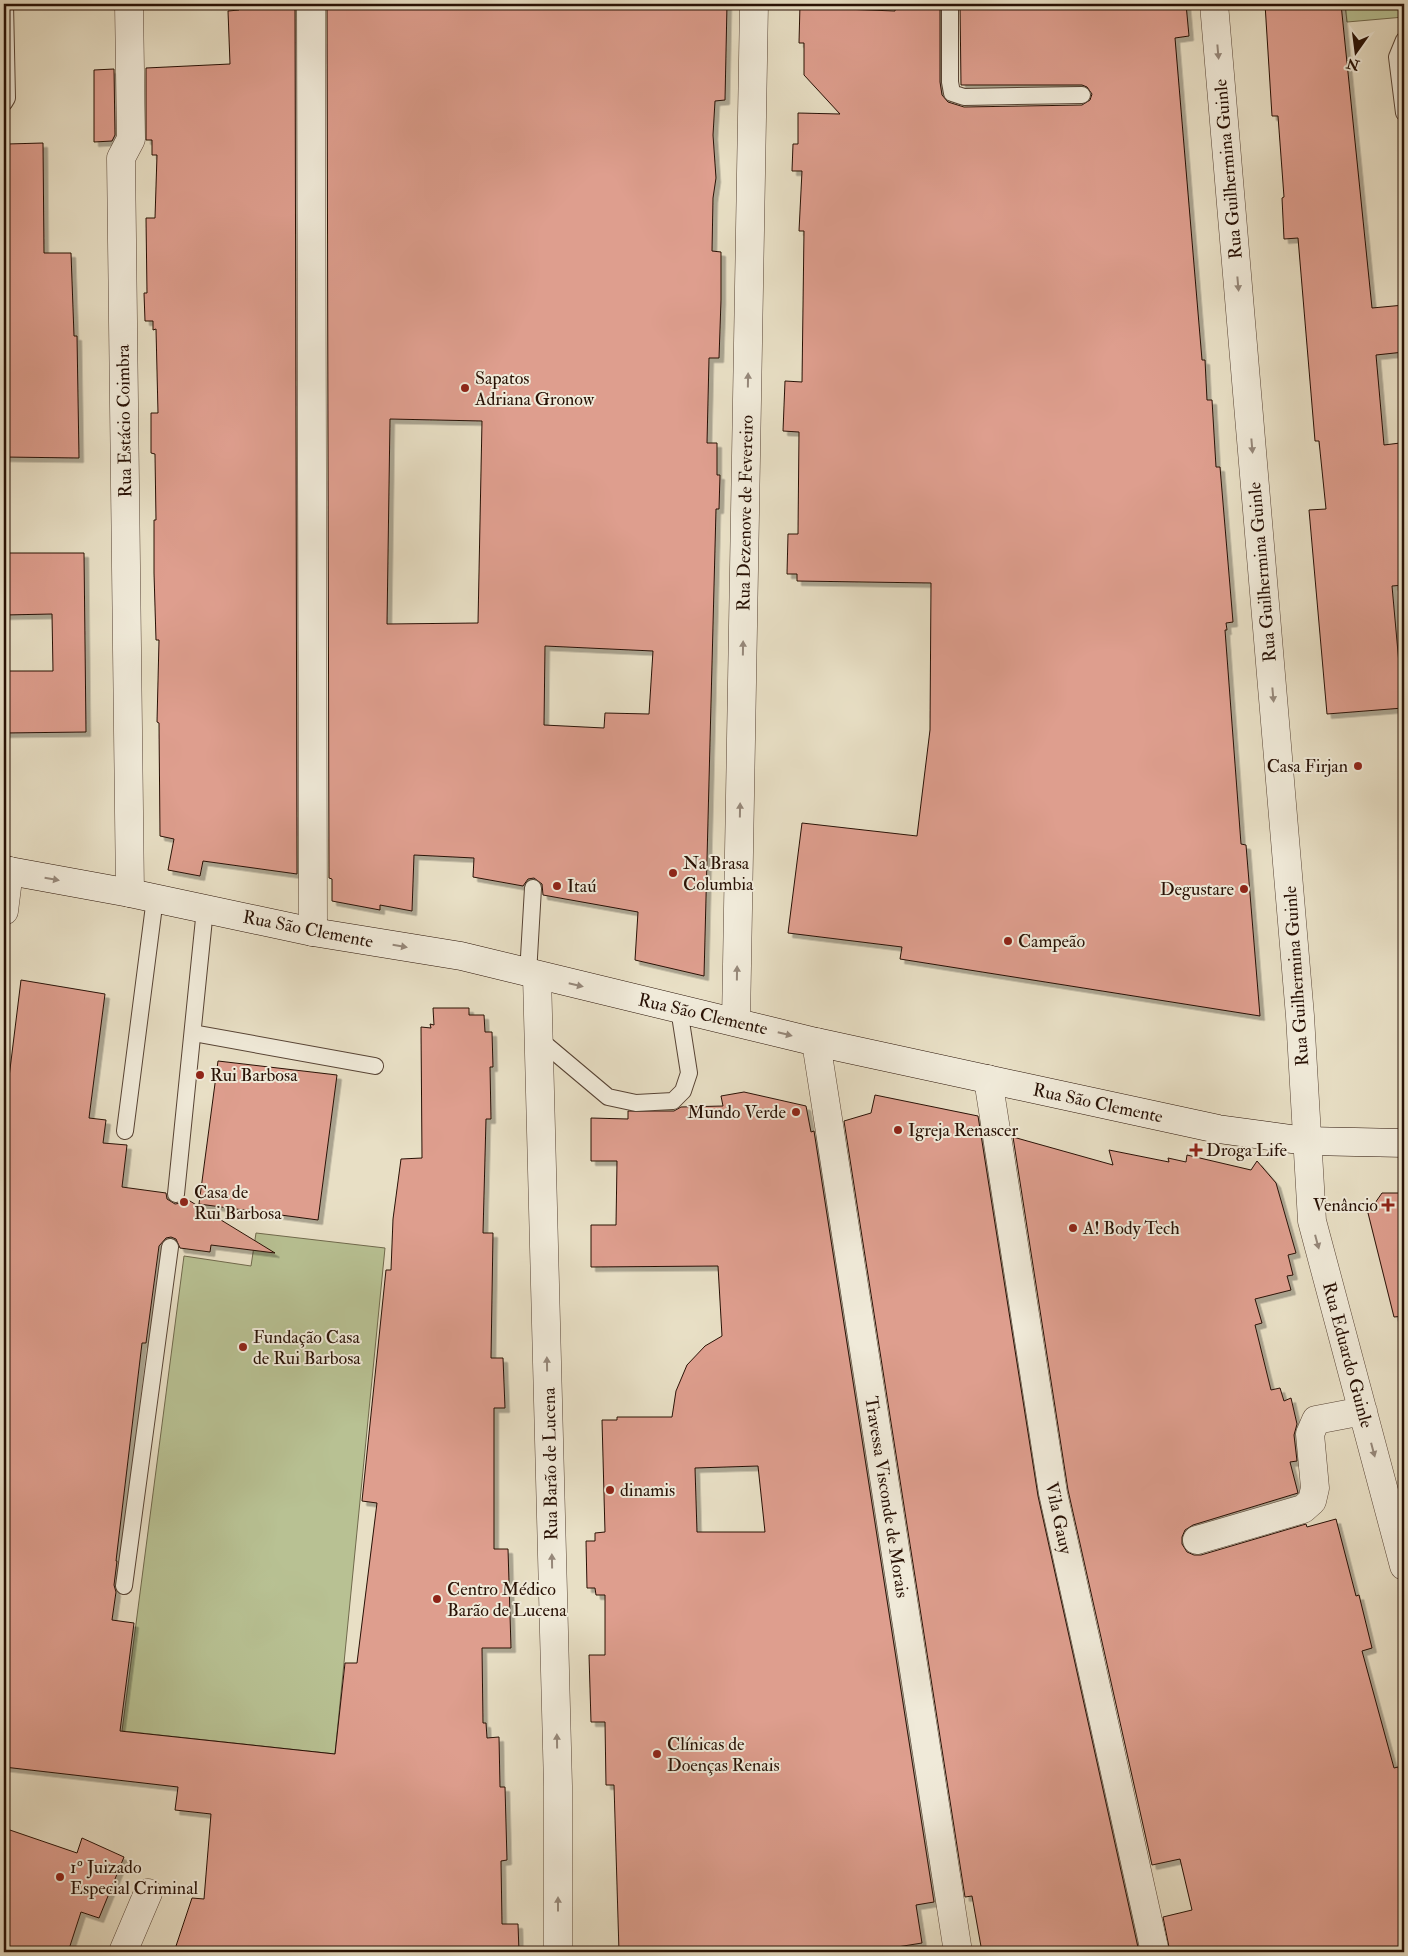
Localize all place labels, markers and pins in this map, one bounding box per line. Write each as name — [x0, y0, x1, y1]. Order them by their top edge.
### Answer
place label: Sapatos Adriana Gronow — [474, 367, 595, 411]
marker: Sapatos Adriana Gronow — [459, 382, 471, 394]
place label: Casa Firjan — [1267, 755, 1348, 778]
marker: Casa Firjan — [1352, 760, 1364, 772]
place label: Na Brasa Columbia — [683, 852, 754, 896]
marker: Na Brasa Columbia — [667, 867, 679, 879]
place label: Itaú — [567, 875, 597, 898]
place label: Degustare — [1160, 878, 1234, 901]
marker: Itaú — [551, 880, 563, 892]
marker: Degustare — [1238, 883, 1250, 895]
place label: Campeão — [1018, 930, 1085, 953]
marker: Campeão — [1002, 935, 1014, 947]
place label: Rui Barbosa — [210, 1064, 298, 1087]
marker: Rui Barbosa — [194, 1069, 206, 1081]
place label: Mundo Verde — [687, 1101, 786, 1124]
marker: Mundo Verde — [790, 1106, 802, 1118]
place label: Igreja Renascer — [908, 1119, 1019, 1142]
marker: Igreja Renascer — [892, 1124, 904, 1136]
place label: Droga Life — [1206, 1139, 1288, 1162]
marker: Droga Life — [1190, 1144, 1202, 1156]
place label: Casa de Rui Barbosa — [194, 1181, 282, 1225]
place label: Venâncio — [1313, 1194, 1378, 1217]
marker: Casa de Rui Barbosa — [178, 1196, 190, 1208]
marker: Venâncio — [1382, 1199, 1394, 1211]
place label: A! Body Tech — [1082, 1217, 1180, 1240]
marker: A! Body Tech — [1067, 1222, 1079, 1234]
place label: Fundação Casa de Rui Barbosa — [253, 1326, 361, 1370]
marker: Fundação Casa de Rui Barbosa — [237, 1341, 249, 1353]
place label: dinamis — [620, 1479, 675, 1502]
marker: dinamis — [604, 1484, 616, 1496]
place label: Centro Médico Barão de Lucena — [447, 1578, 567, 1622]
marker: Centro Médico Barão de Lucena — [431, 1593, 443, 1605]
place label: Clínicas de Doenças Renais — [667, 1733, 780, 1777]
marker: Clínicas de Doenças Renais — [651, 1748, 663, 1760]
place label: 1º Juizado Especial Criminal — [70, 1856, 199, 1900]
marker: 1º Juizado Especial Criminal — [54, 1871, 66, 1883]

